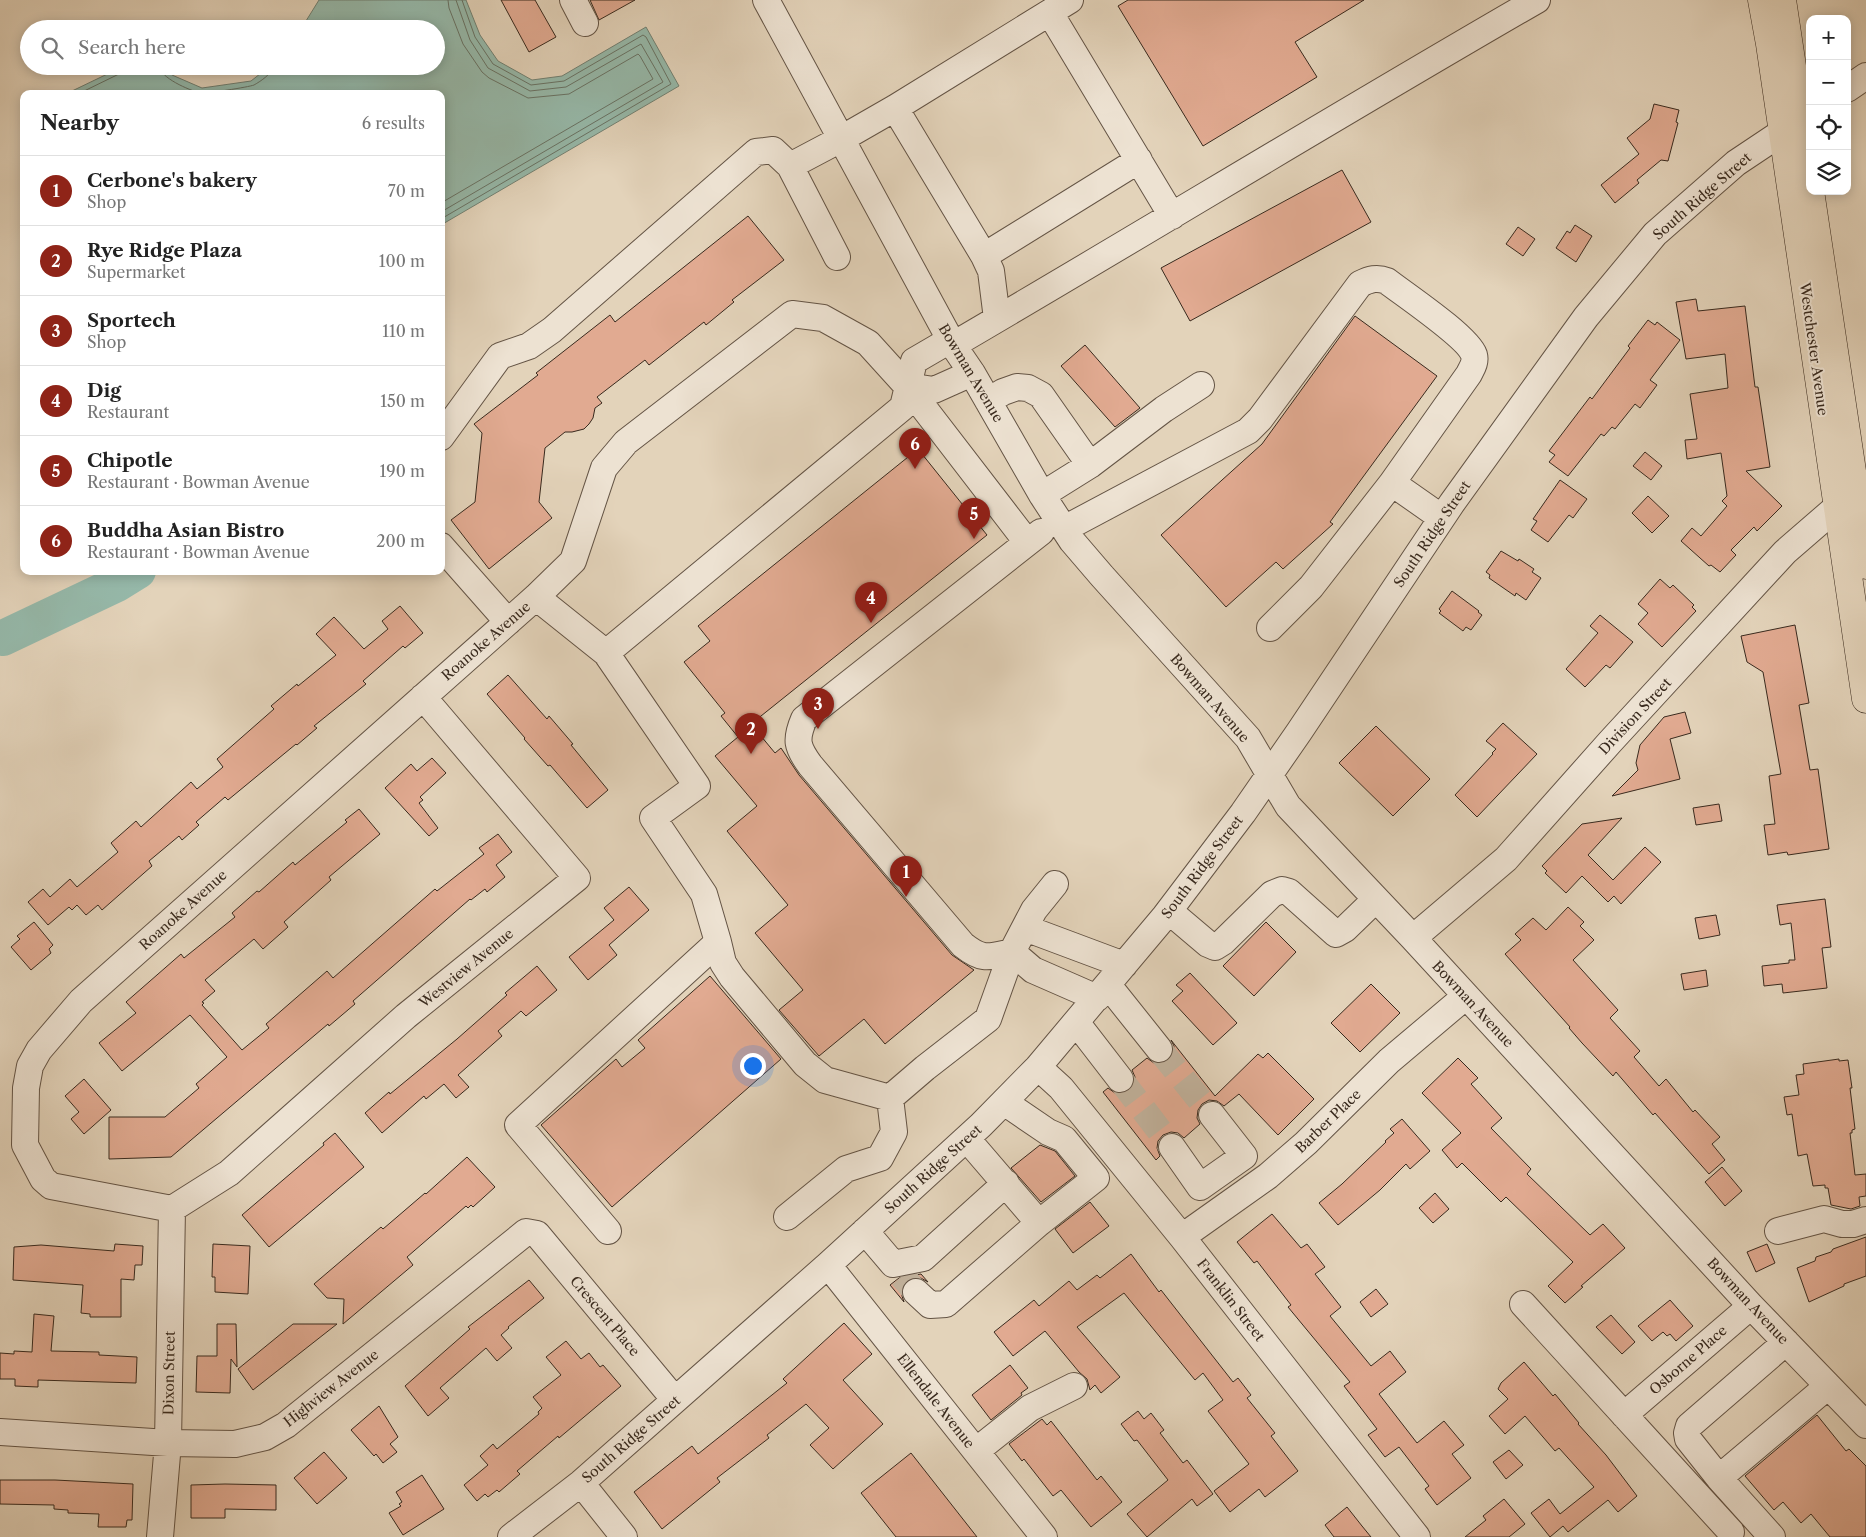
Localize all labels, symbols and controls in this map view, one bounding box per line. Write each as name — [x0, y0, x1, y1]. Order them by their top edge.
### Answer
map controls — [1806, 15, 1851, 195]
button: + — [1806, 15, 1851, 60]
search box — [20, 20, 445, 75]
icon: search — [38, 34, 66, 62]
text: Search here — [78, 36, 186, 59]
button: − — [1806, 60, 1851, 105]
button: locate — [1806, 105, 1851, 150]
text: Nearby — [40, 110, 119, 135]
text: 6 results — [362, 113, 425, 133]
street label: South Ridge Street — [1649, 148, 1755, 244]
button: layers — [1806, 150, 1851, 195]
text: Cerbone's bakery — [87, 169, 257, 192]
text: 1 — [52, 181, 60, 201]
text: 70 m — [388, 181, 425, 201]
text: Shop — [87, 192, 126, 212]
text: Rye Ridge Plaza — [87, 239, 242, 262]
text: 2 — [51, 251, 61, 271]
text: 100 m — [379, 251, 425, 271]
text: Supermarket — [87, 262, 185, 282]
street label: Westchester Avenue — [1796, 280, 1832, 417]
text: Sportech — [87, 309, 176, 332]
text: 3 — [51, 321, 61, 341]
text: 110 m — [382, 321, 425, 341]
street label: Bowman Avenue — [935, 321, 1008, 426]
text: Shop — [87, 332, 126, 352]
text: Dig — [87, 379, 121, 402]
text: 4 — [51, 391, 61, 411]
text: 150 m — [380, 391, 425, 411]
text: Restaurant — [87, 402, 169, 422]
pin: 6 — [899, 428, 931, 469]
text: Chipotle — [87, 449, 173, 472]
text: 5 — [52, 461, 60, 481]
text: 190 m — [380, 461, 425, 481]
text: Restaurant · Bowman Avenue — [87, 472, 310, 492]
street label: South Ridge Street — [1390, 477, 1474, 591]
pin: 5 — [958, 498, 990, 539]
text: Buddha Asian Bistro — [87, 519, 284, 542]
text: 6 — [51, 531, 61, 551]
text: 200 m — [376, 531, 425, 551]
text: Restaurant · Bowman Avenue — [87, 542, 310, 562]
pin: 4 — [855, 582, 887, 623]
street label: Roanoke Avenue — [438, 597, 534, 684]
street label: Bowman Avenue — [1167, 650, 1254, 746]
street label: Division Street — [1595, 674, 1675, 758]
pin: 3 — [802, 688, 834, 729]
pin: 2 — [735, 713, 767, 754]
street label: South Ridge Street — [1157, 812, 1247, 922]
pin: 1 — [890, 856, 922, 897]
street label: Roanoke Avenue — [135, 866, 231, 954]
street label: Westview Avenue — [414, 924, 517, 1012]
street label: Bowman Avenue — [1428, 957, 1518, 1051]
your location — [740, 1053, 766, 1079]
street label: Barber Place — [1291, 1085, 1365, 1157]
street label: South Ridge Street — [881, 1121, 985, 1217]
street label: Bowman Avenue — [1703, 1254, 1793, 1348]
street label: Franklin Street — [1193, 1255, 1269, 1345]
street label: Crescent Place — [566, 1272, 644, 1360]
street label: Osborne Place — [1645, 1321, 1731, 1399]
street label: Dixon Street — [159, 1331, 179, 1415]
street label: Highview Avenue — [280, 1345, 382, 1431]
street label: Ellendale Avenue — [893, 1350, 979, 1452]
street label: South Ridge Street — [578, 1391, 684, 1487]

